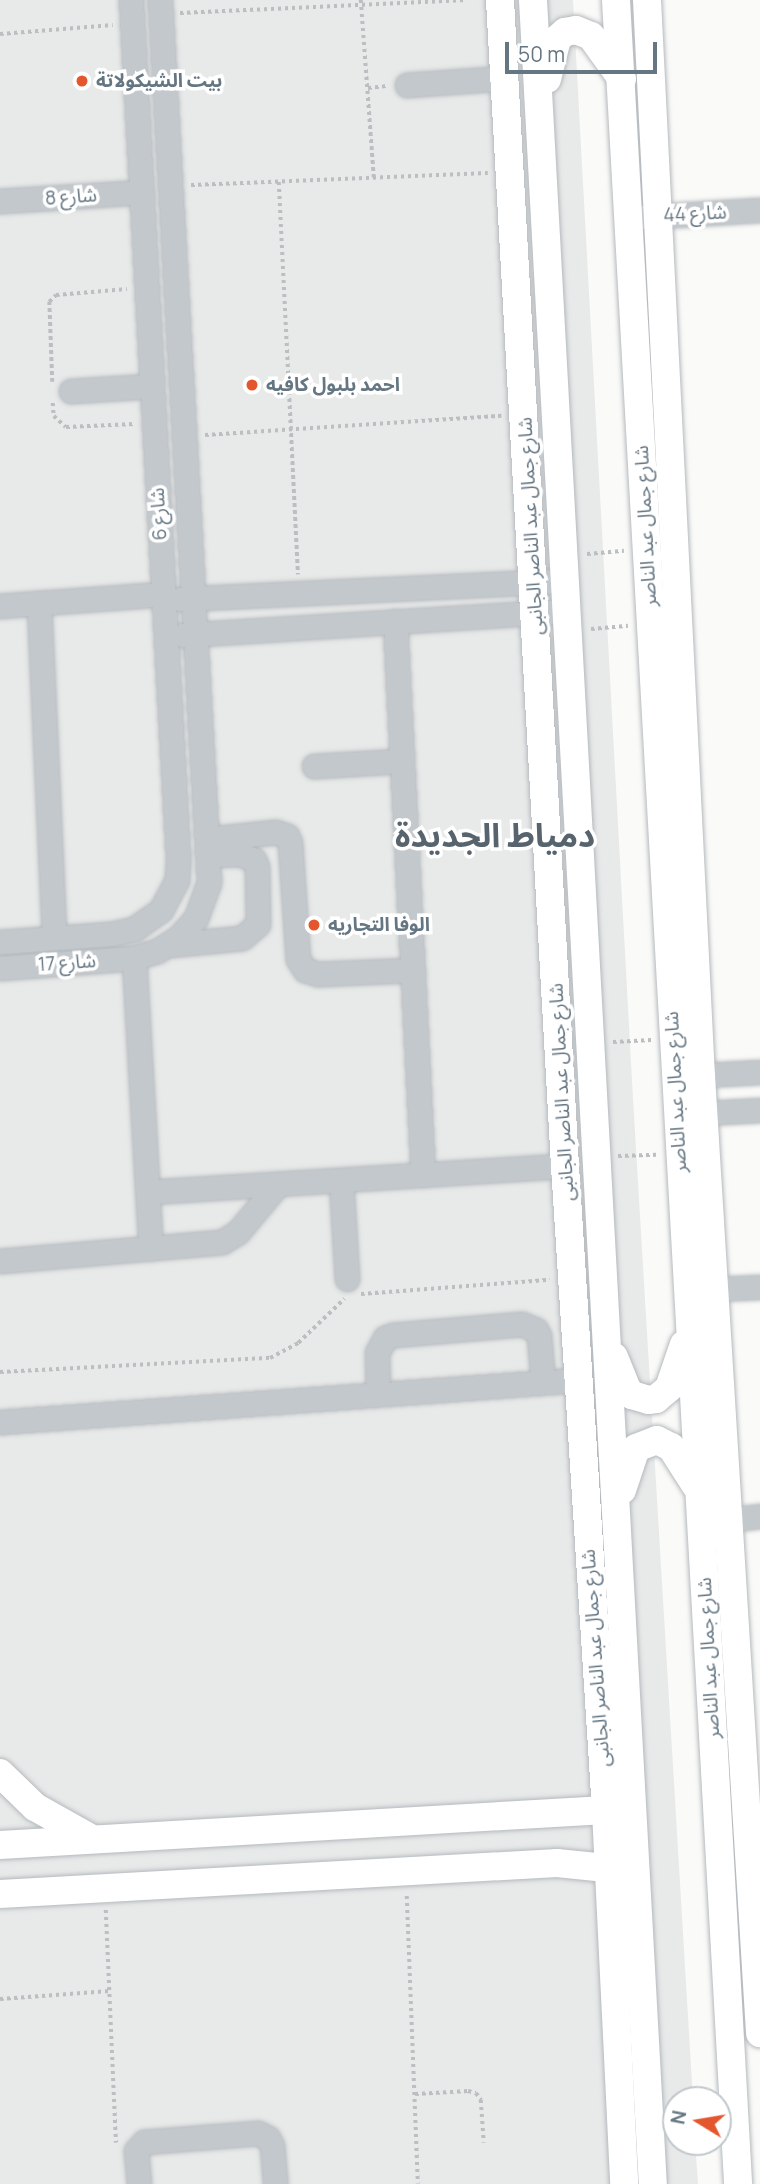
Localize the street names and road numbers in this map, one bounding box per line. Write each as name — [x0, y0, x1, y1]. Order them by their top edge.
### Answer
street label: شارع 8 — [44, 184, 98, 210]
street label: شارع 44 — [663, 201, 727, 227]
street label: شارع جمال عبد الناصر الجانبى — [514, 416, 548, 636]
street label: شارع جمال عبد الناصر — [630, 445, 662, 607]
street label: شارع 6 — [146, 487, 172, 541]
street label: شارع 17 — [37, 950, 97, 976]
street label: شارع جمال عبد الناصر الجانبى — [545, 982, 579, 1202]
street label: شارع جمال عبد الناصر — [660, 1011, 692, 1173]
street label: شارع جمال عبد الناصر الجانبى — [577, 1548, 615, 1768]
street label: شارع جمال عبد الناصر — [693, 1577, 725, 1739]

